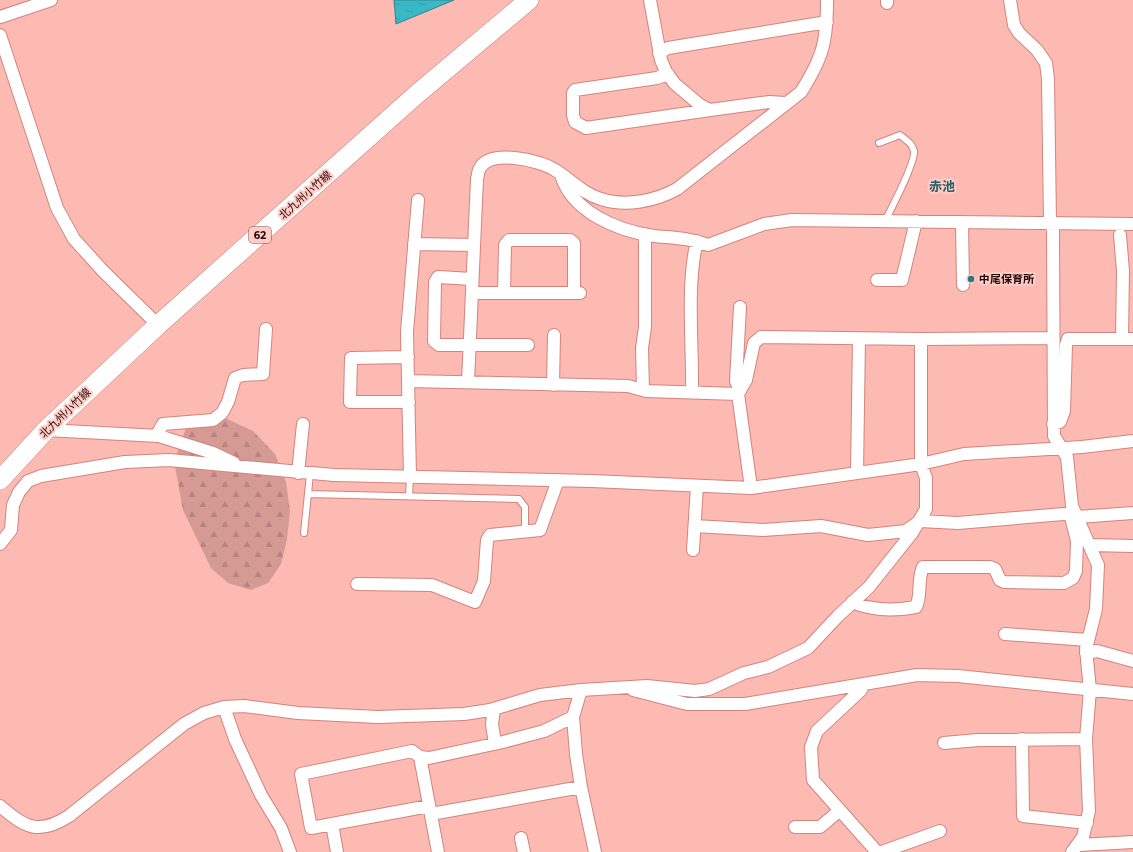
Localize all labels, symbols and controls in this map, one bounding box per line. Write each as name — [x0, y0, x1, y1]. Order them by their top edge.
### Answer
street label: 北九州小竹線 — [276, 168, 334, 222]
district label: 赤池 — [929, 178, 955, 194]
road number: 62 — [249, 227, 271, 243]
place label: 中尾保育所 — [979, 272, 1034, 286]
marker: 中尾保育所 — [966, 274, 976, 284]
street label: 北九州小竹線 — [36, 385, 94, 441]

